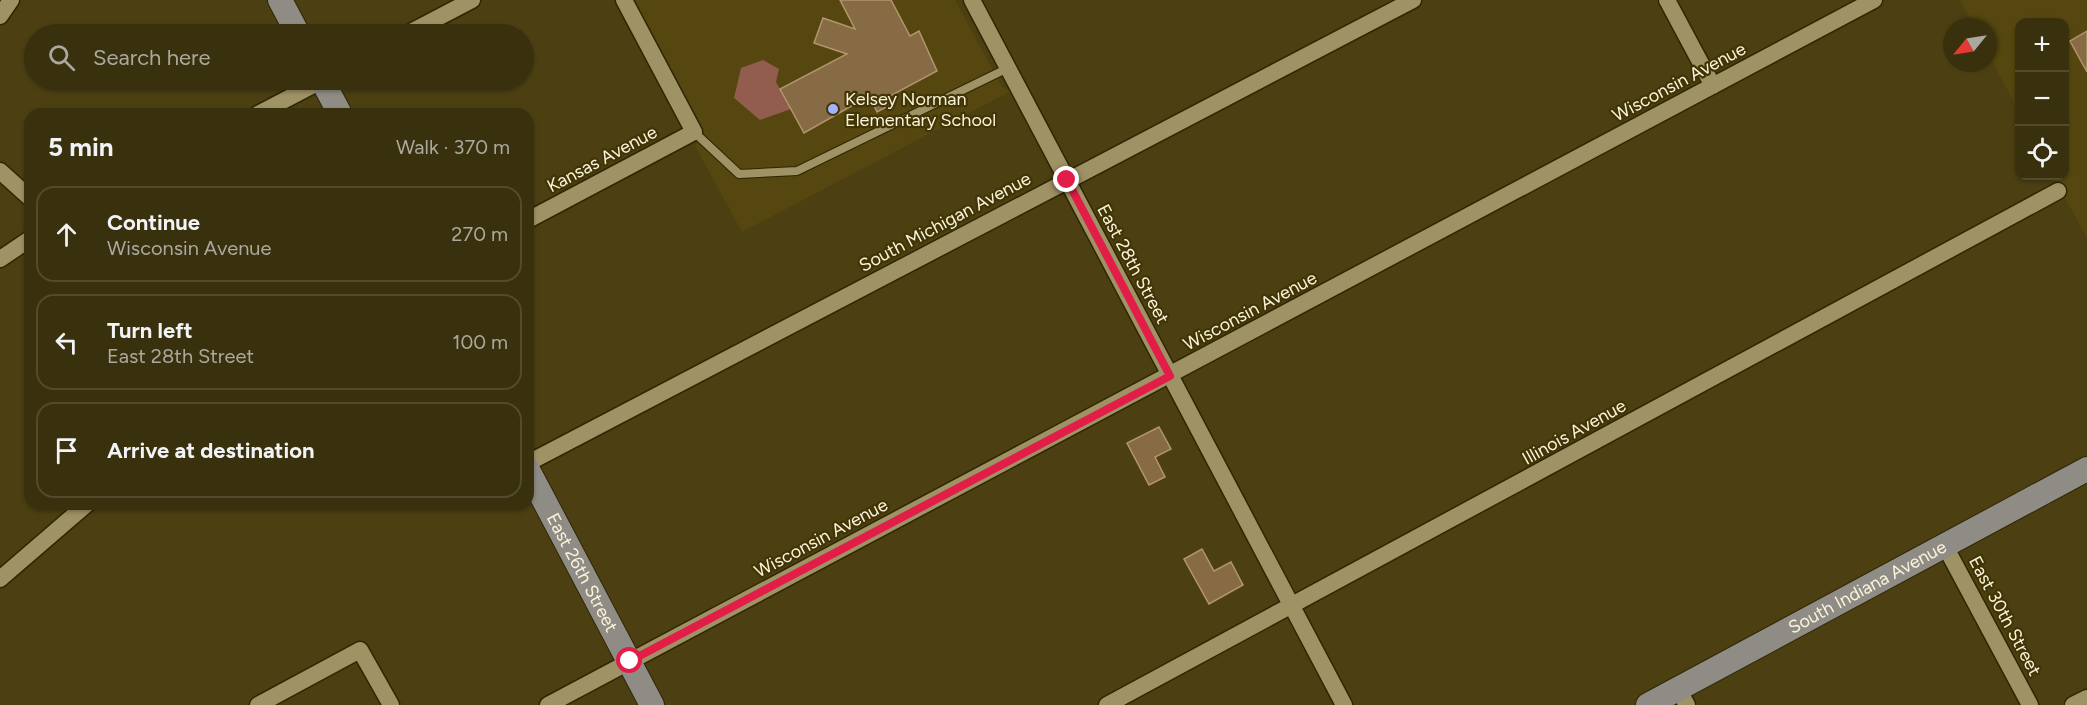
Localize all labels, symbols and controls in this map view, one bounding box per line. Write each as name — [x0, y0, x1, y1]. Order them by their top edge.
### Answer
north arrow — [1943, 18, 1997, 72]
map controls — [2015, 18, 2069, 180]
button: + — [2015, 18, 2069, 72]
search box — [24, 24, 534, 90]
street label: Wisconsin Avenue — [1608, 37, 1750, 126]
icon: search — [45, 41, 78, 74]
text: Search here — [93, 44, 211, 71]
button: − — [2015, 72, 2069, 126]
place label: Kelsey Norman Elementary School — [845, 88, 996, 131]
marker: Kelsey Norman Elementary School — [826, 102, 840, 116]
street label: Kansas Avenue — [543, 121, 661, 197]
button: locate — [2015, 126, 2069, 180]
text: 5 min — [48, 131, 114, 163]
text: Walk · 370 m — [396, 135, 510, 159]
route end — [1053, 166, 1079, 192]
street label: South Michigan Avenue — [855, 167, 1035, 277]
street label: East 28th Street — [1092, 200, 1174, 328]
text: Continue — [107, 209, 200, 236]
icon: ahead — [50, 218, 83, 251]
text: 270 m — [451, 222, 508, 246]
text: Wisconsin Avenue — [107, 236, 271, 260]
street label: Wisconsin Avenue — [1179, 266, 1321, 355]
text: Turn left — [107, 317, 193, 344]
icon: left — [50, 326, 83, 359]
text: 100 m — [452, 330, 508, 354]
text: East 28th Street — [107, 344, 254, 368]
street label: Illinois Avenue — [1518, 394, 1630, 470]
icon: arrive — [50, 434, 83, 467]
text: Arrive at destination — [107, 437, 315, 464]
street label: Wisconsin Avenue — [750, 493, 892, 582]
street label: East 26th Street — [542, 509, 623, 636]
street label: South Indiana Avenue — [1784, 536, 1950, 639]
street label: East 30th Street — [1964, 552, 2046, 680]
route start — [616, 647, 642, 673]

